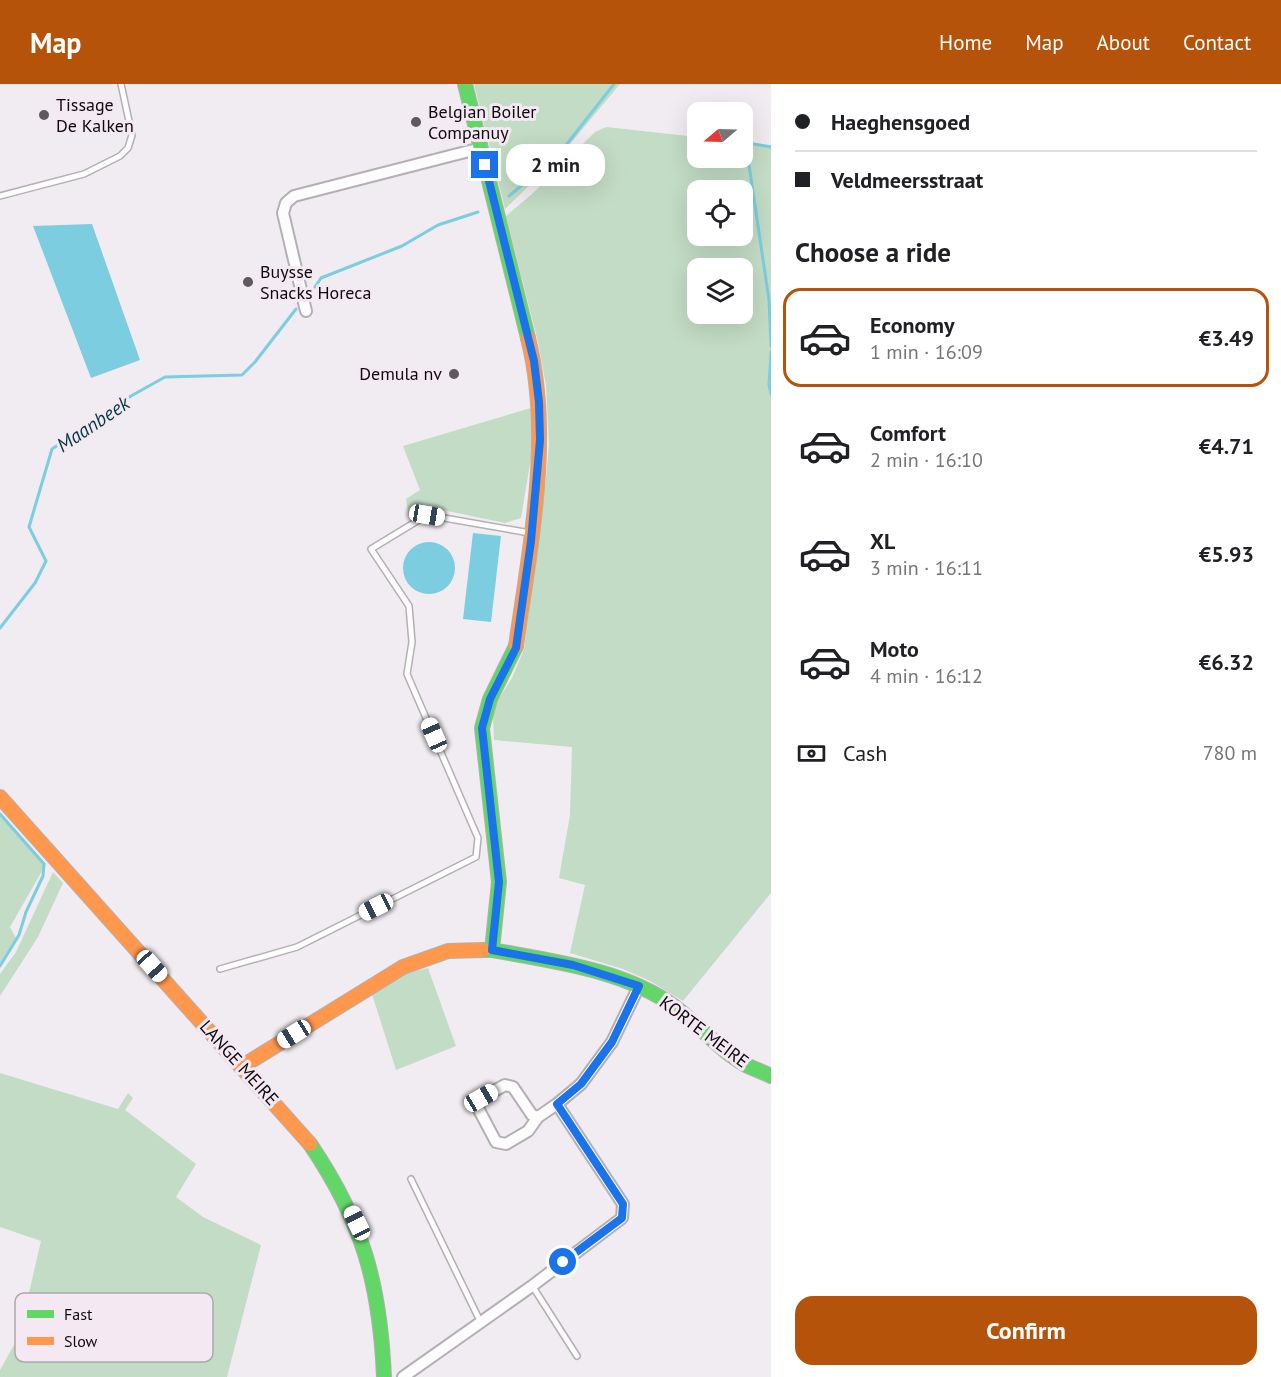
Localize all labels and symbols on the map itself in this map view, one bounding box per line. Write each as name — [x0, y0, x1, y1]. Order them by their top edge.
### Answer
place label: Tissage De Kalken — [56, 93, 134, 137]
place label: Belgian Boiler Companuy — [428, 100, 537, 144]
north arrow — [687, 102, 753, 168]
marker: Tissage De Kalken — [37, 108, 51, 122]
marker: Belgian Boiler Companuy — [409, 115, 423, 129]
callout: 2 min — [506, 144, 605, 186]
route end — [471, 151, 498, 178]
place label: Buysse Snacks Horeca — [260, 260, 371, 304]
marker: Buysse Snacks Horeca — [241, 275, 255, 289]
place label: Demula nv — [359, 362, 442, 385]
marker: Demula nv — [447, 367, 461, 381]
water label: Maanbeek — [51, 389, 135, 458]
car — [408, 503, 446, 527]
car — [418, 715, 450, 755]
car — [356, 891, 396, 923]
car — [133, 947, 171, 985]
street label: KORTE MEIRE — [655, 991, 754, 1073]
street label: LANGE MEIRE — [195, 1015, 284, 1110]
car — [274, 1017, 314, 1051]
car — [461, 1081, 501, 1115]
car — [341, 1203, 373, 1243]
route start — [549, 1248, 576, 1275]
legend — [15, 1293, 213, 1362]
text: Fast — [64, 1304, 93, 1324]
text: Slow — [64, 1331, 98, 1351]

